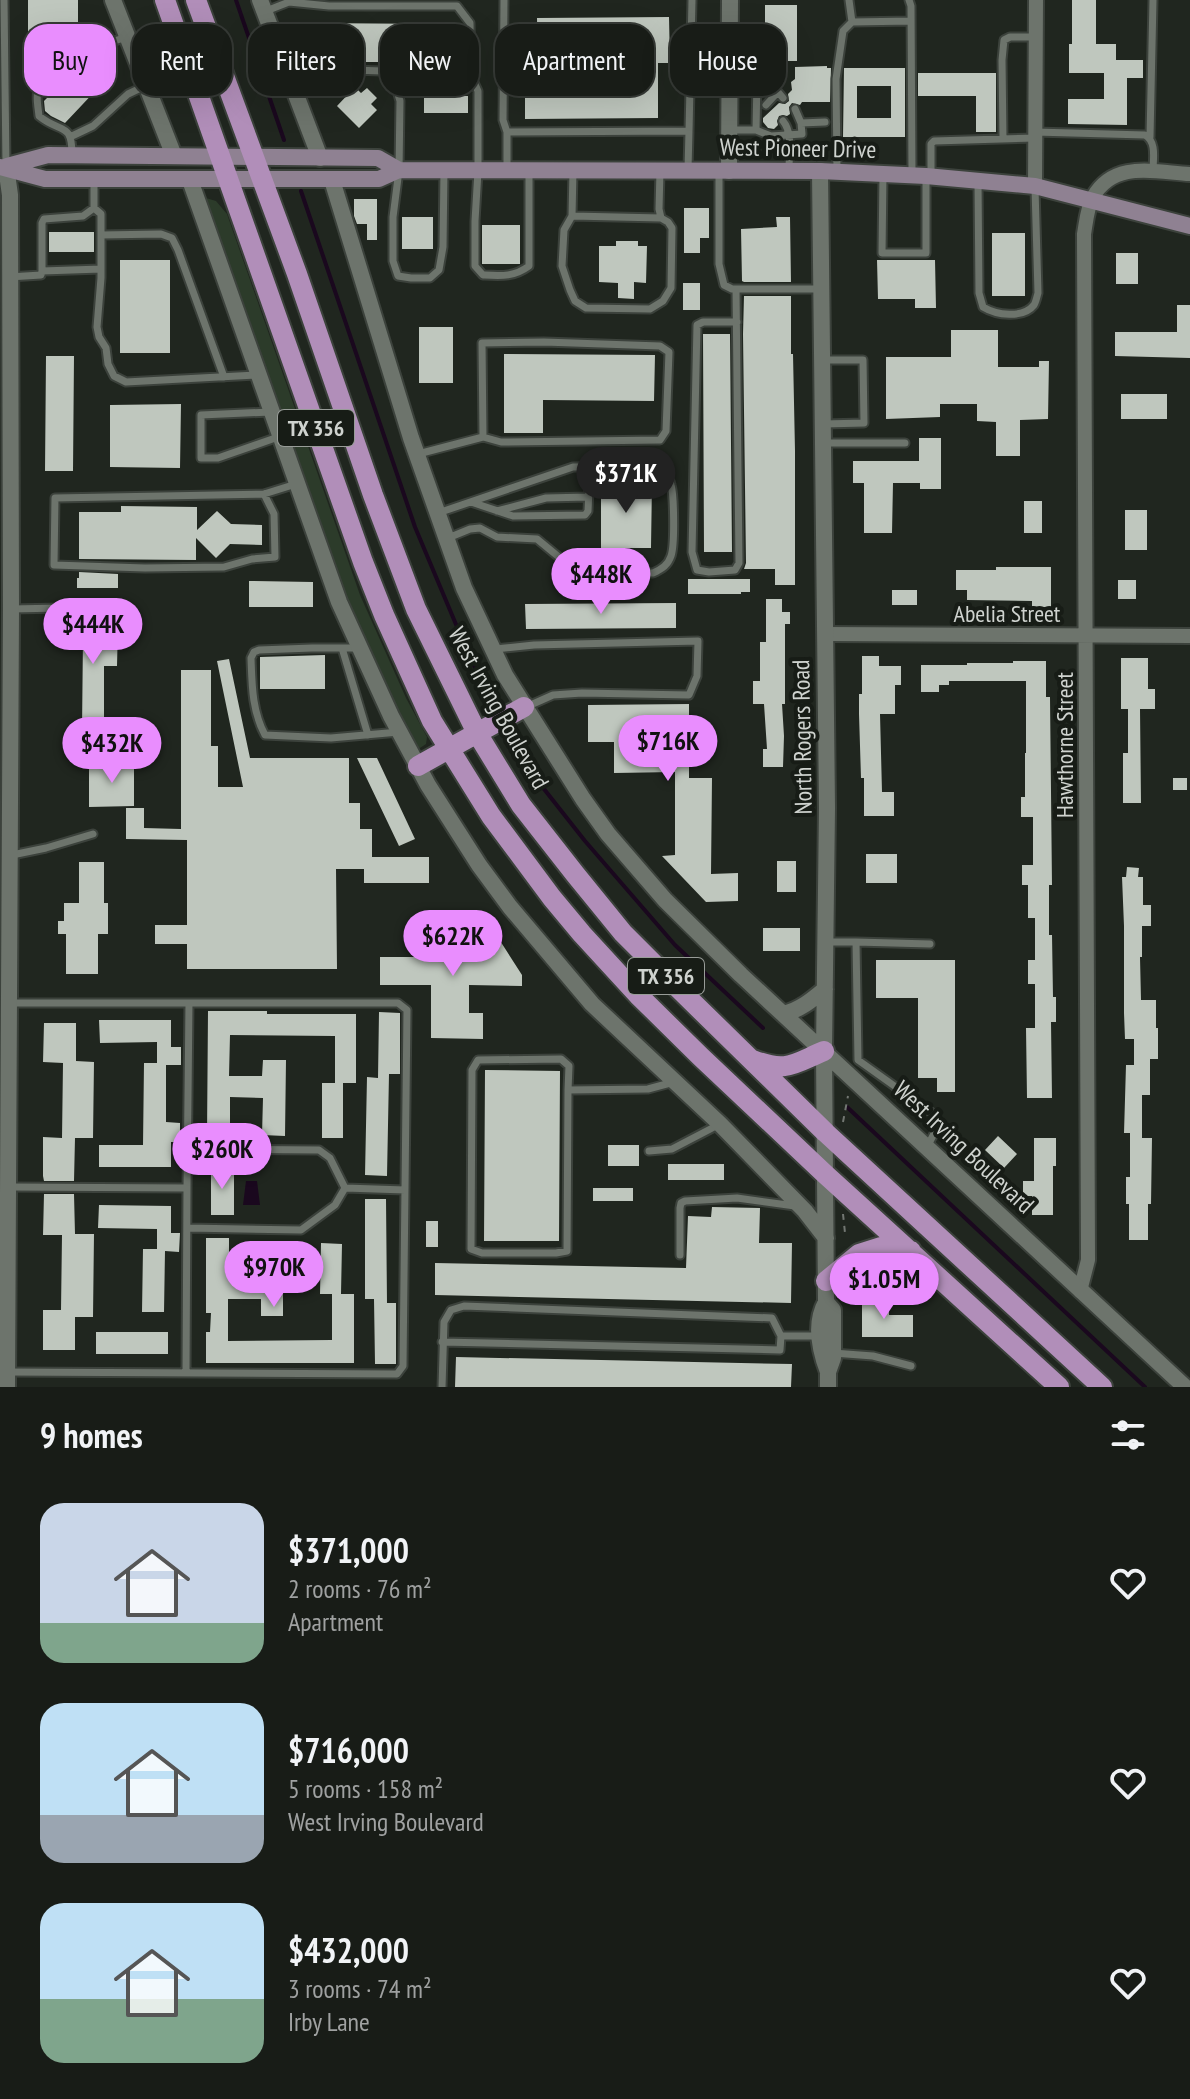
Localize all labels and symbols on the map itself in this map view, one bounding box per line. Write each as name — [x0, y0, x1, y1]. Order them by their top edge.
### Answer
street label: West Pioneer Drive — [719, 131, 877, 165]
road number: TX 356 — [278, 410, 354, 446]
pin: $371K — [570, 447, 682, 515]
pin: $448K — [545, 548, 657, 616]
pin: $444K — [37, 598, 149, 666]
street label: Abelia Street — [954, 598, 1061, 629]
street label: West Irving Boulevard — [442, 621, 556, 795]
street label: North Rogers Road — [785, 659, 819, 815]
street label: Hawthorne Street — [1049, 672, 1080, 818]
pin: $716K — [612, 715, 724, 783]
pin: $432K — [56, 717, 168, 785]
pin: $622K — [397, 910, 509, 978]
road number: TX 356 — [628, 958, 704, 994]
street label: West Irving Boulevard — [887, 1074, 1041, 1220]
pin: $260K — [166, 1123, 278, 1191]
pin: $970K — [218, 1241, 330, 1309]
pin: $1.05M — [819, 1253, 949, 1321]

